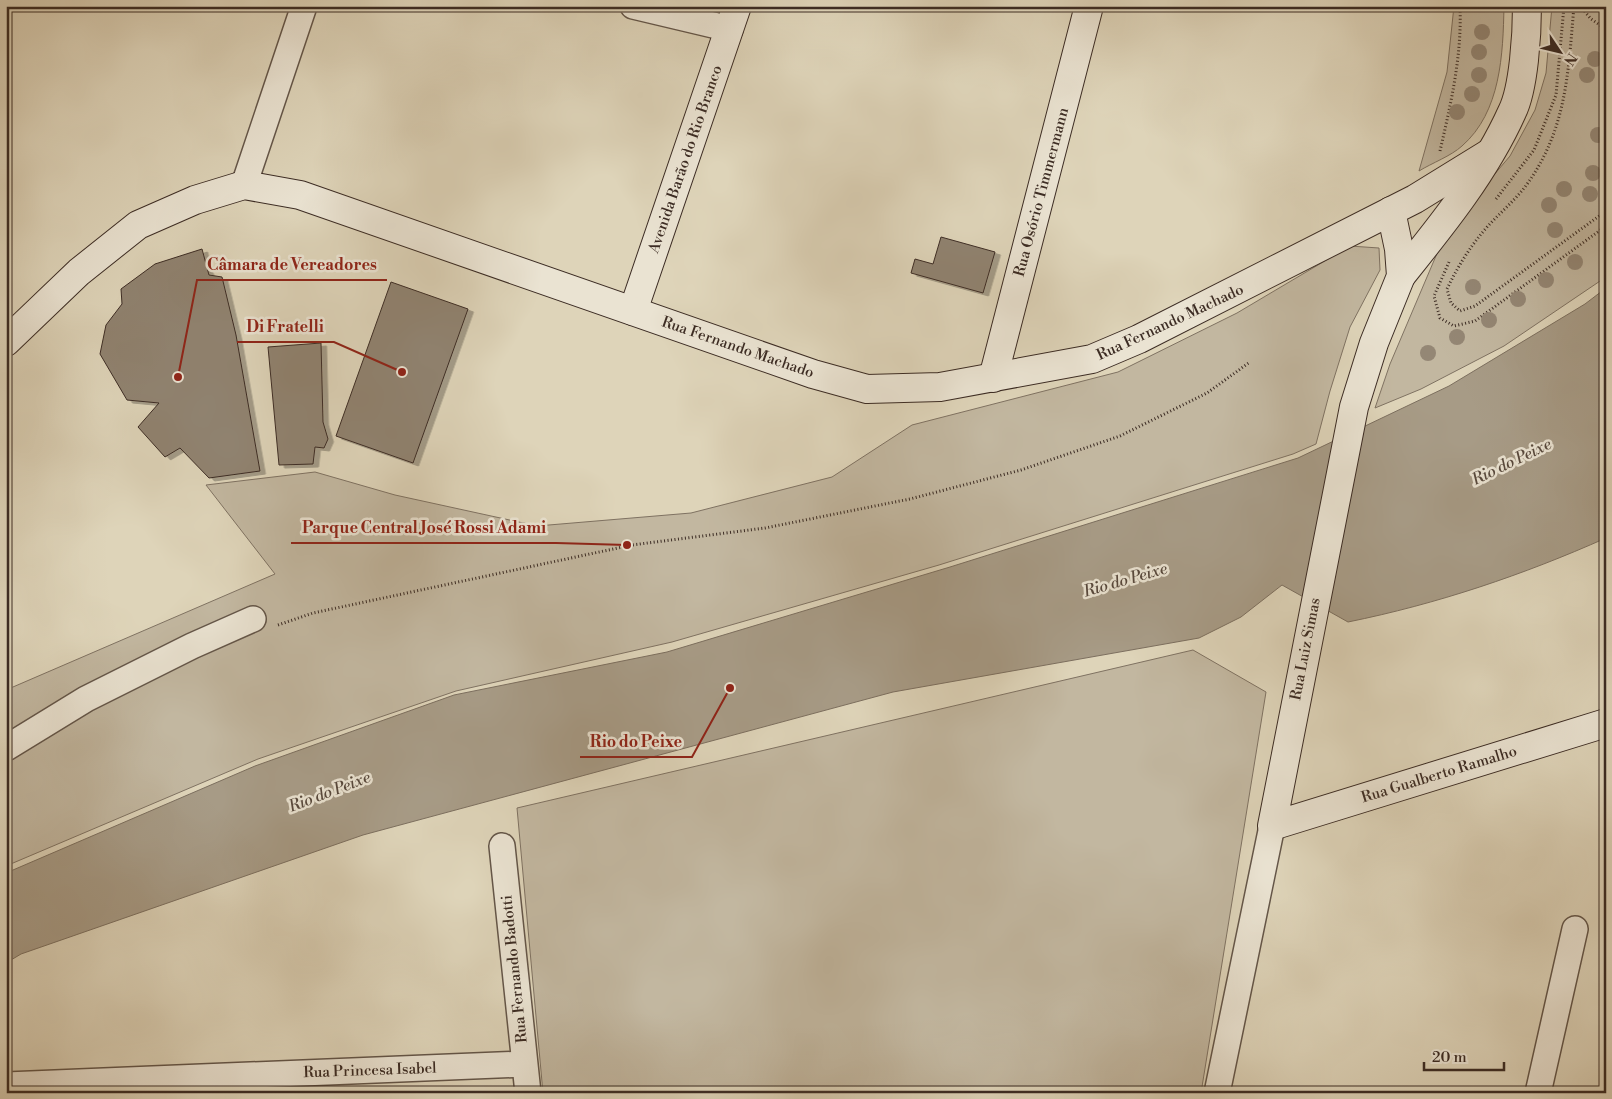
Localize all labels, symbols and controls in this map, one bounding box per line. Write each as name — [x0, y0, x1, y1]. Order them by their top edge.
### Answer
north arrow — [1534, 28, 1584, 78]
text: N — [1559, 49, 1580, 69]
street label: Avenida Barão do Rio Branco — [644, 63, 727, 257]
street label: Rua Osório Timmermann — [1010, 105, 1073, 279]
callout: Câmara de Vereadores — [197, 249, 387, 280]
text: Câmara de Vereadores — [207, 255, 377, 275]
street label: Rua Fernando Machado — [1094, 280, 1247, 365]
callout: Di Fratelli — [237, 311, 334, 342]
street label: Rua Fernando Machado — [659, 312, 817, 383]
text: Di Fratelli — [246, 317, 324, 337]
water label: Rio do Peixe — [1467, 434, 1555, 490]
callout: Parque Central José Rossi Adami — [291, 512, 556, 543]
text: Parque Central José Rossi Adami — [302, 518, 546, 538]
water label: Rio do Peixe — [1080, 558, 1170, 602]
street label: Rua Luiz Simas — [1286, 596, 1325, 702]
callout: Rio do Peixe — [580, 726, 692, 757]
text: Rio do Peixe — [590, 732, 683, 752]
street label: Rua Gualberto Ramalho — [1359, 742, 1519, 807]
water label: Rio do Peixe — [285, 767, 374, 817]
street label: Rua Fernando Badotti — [497, 894, 532, 1044]
scale bar — [1424, 1039, 1504, 1071]
text: 20 m — [1432, 1048, 1467, 1067]
street label: Rua Princesa Isabel — [303, 1059, 438, 1082]

